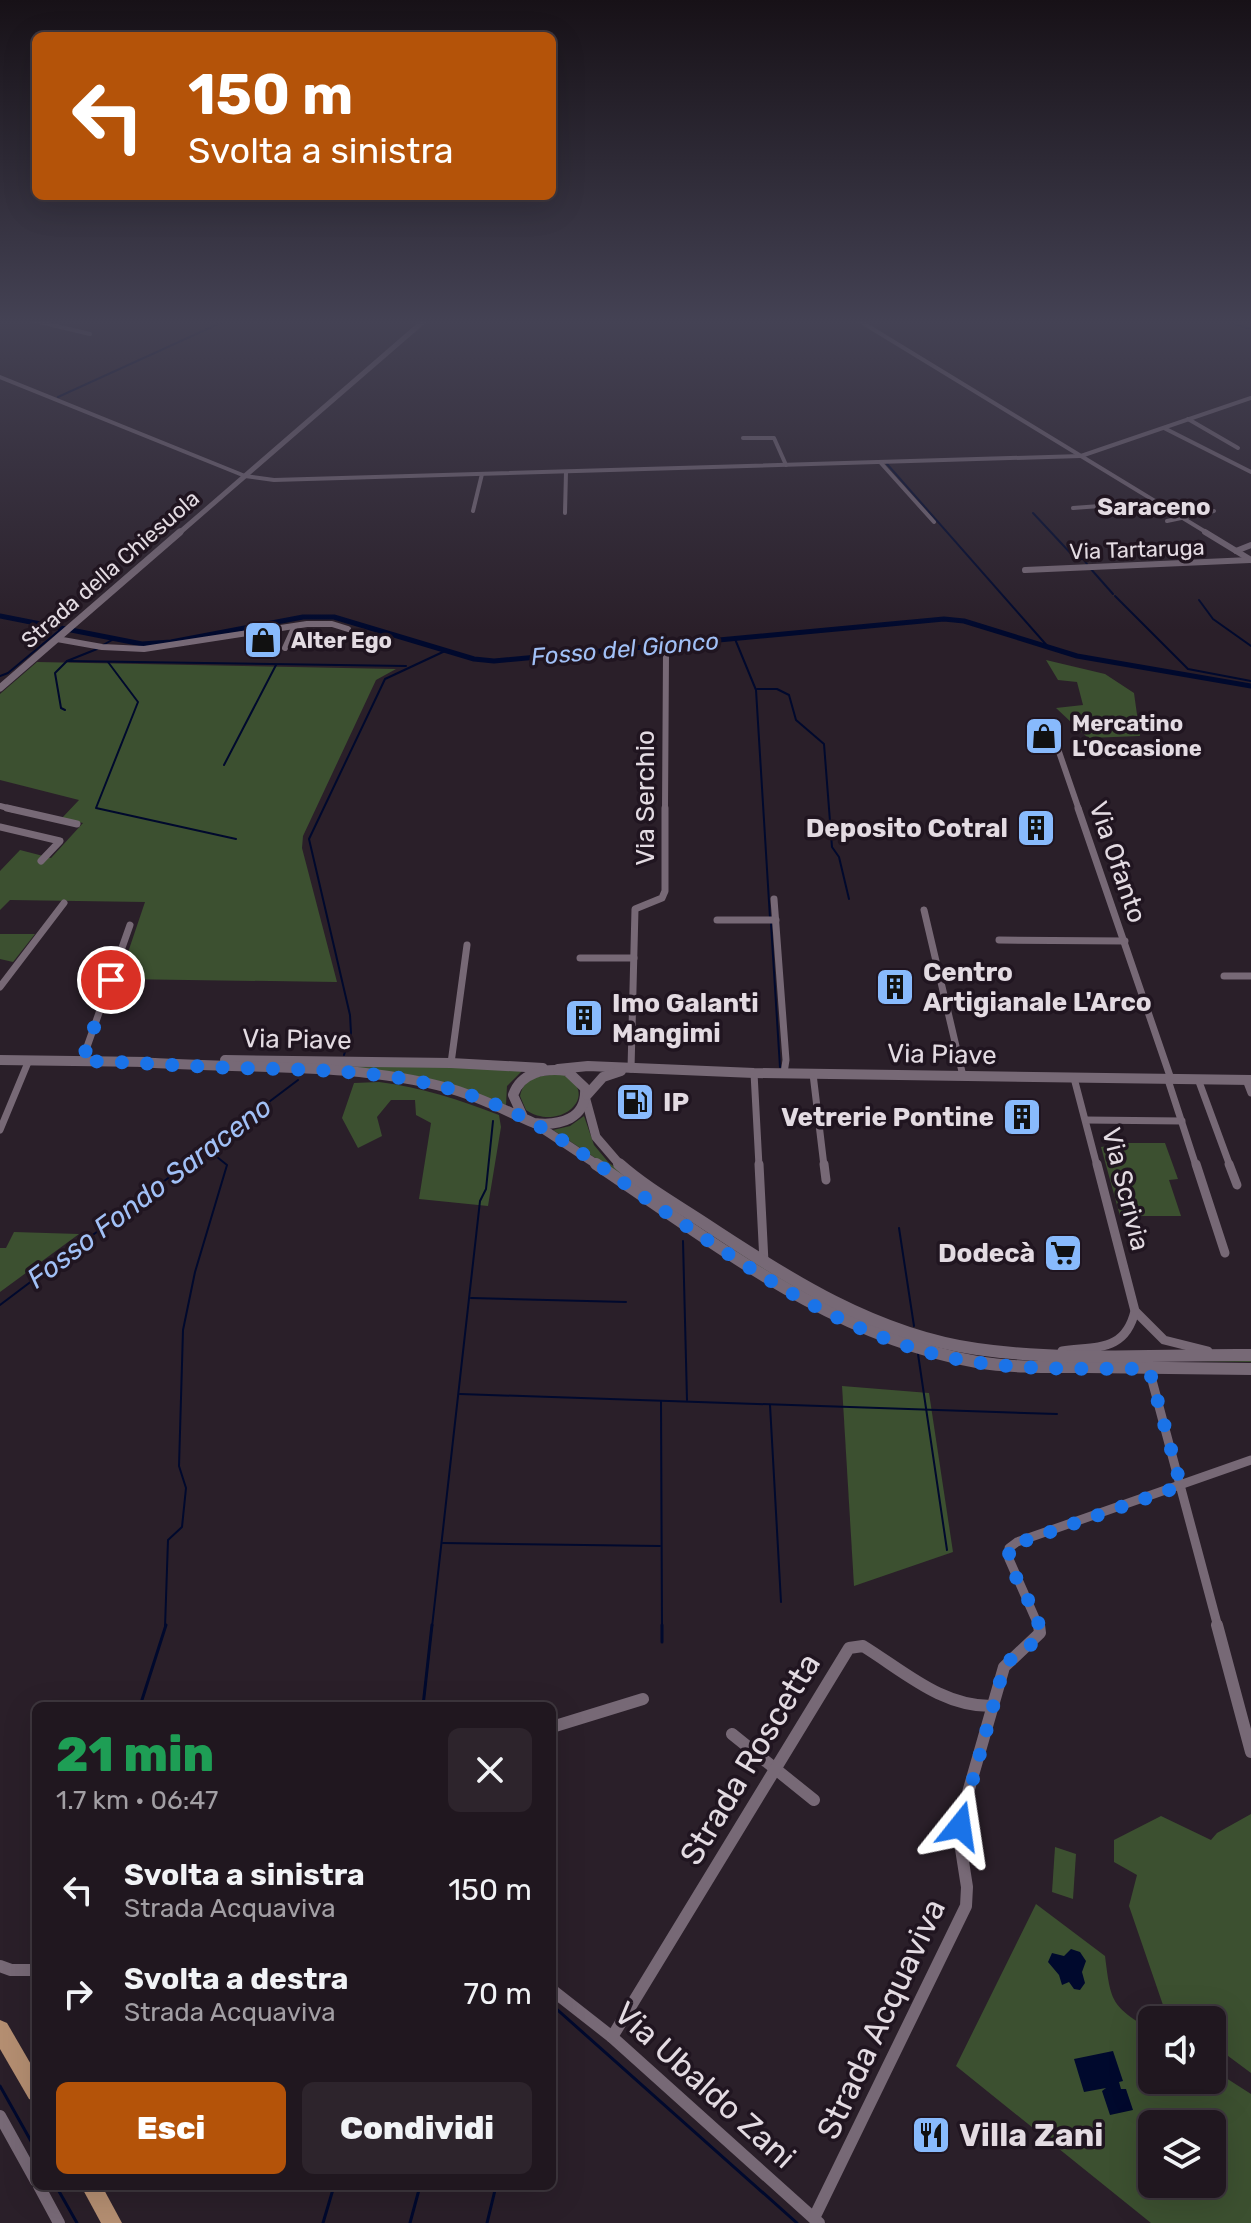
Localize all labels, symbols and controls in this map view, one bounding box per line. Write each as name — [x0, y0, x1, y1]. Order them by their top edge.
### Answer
text: 150 m — [188, 62, 353, 128]
icon: left — [56, 64, 160, 168]
text: Svolta a sinistra — [188, 129, 454, 172]
street label: Strada della Chiesuola — [16, 485, 205, 654]
district label: Saraceno — [1097, 493, 1211, 521]
street label: Via Tartaruga — [1069, 534, 1205, 565]
shop icon: Alter Ego — [242, 619, 284, 661]
place label: Alter Ego — [291, 627, 392, 654]
water label: Fosso del Gionco — [530, 627, 720, 671]
place label: Mercatino L'Occasione — [1072, 710, 1202, 762]
shop icon: Mercatino L'Occasione — [1023, 715, 1065, 757]
street label: Via Serchio — [630, 730, 661, 866]
street label: Via Ofanto — [1082, 797, 1153, 927]
building icon: Deposito Cotral — [1015, 807, 1057, 849]
place label: Deposito Cotral — [806, 813, 1008, 844]
pin — [77, 946, 145, 1014]
place label: Centro Artigianale L'Arco — [923, 957, 1152, 1018]
icon: arrive — [89, 958, 133, 1002]
building icon: Centro Artigianale L'Arco — [874, 966, 916, 1008]
place label: Imo Galanti Mangimi — [612, 988, 759, 1049]
building icon: Imo Galanti Mangimi — [563, 997, 605, 1039]
street label: Via Piave — [242, 1023, 352, 1056]
street label: Via Piave — [887, 1038, 997, 1071]
fuel station icon: IP — [614, 1081, 656, 1123]
place label: IP — [663, 1087, 689, 1118]
water label: Fosso Fondo Saraceno — [21, 1090, 278, 1295]
building icon: Vetrerie Pontine — [1001, 1096, 1043, 1138]
place label: Vetrerie Pontine — [781, 1102, 994, 1133]
street label: Via Scrivia — [1095, 1124, 1156, 1254]
supermarket icon: Dodecà — [1042, 1232, 1084, 1274]
place label: Dodecà — [938, 1238, 1035, 1269]
street label: Strada Roscetta — [672, 1646, 828, 1872]
text: 21 min — [56, 1726, 214, 1783]
button: close — [448, 1728, 532, 1812]
position arrow — [918, 1784, 1002, 1868]
text: 1.7 km · 06:47 — [56, 1785, 218, 1816]
text: Svolta a sinistra — [124, 1857, 365, 1893]
icon: left — [56, 1868, 100, 1912]
text: 150 m — [448, 1872, 532, 1908]
text: Strada Acquaviva — [124, 1893, 336, 1924]
street label: Strada Acquaviva — [809, 1893, 953, 2145]
text: Svolta a destra — [124, 1961, 349, 1997]
icon: right — [56, 1972, 100, 2016]
text: 70 m — [464, 1976, 532, 2012]
street label: Via Ubaldo Zani — [607, 1994, 803, 2176]
text: Strada Acquaviva — [124, 1997, 336, 2028]
map controls — [1138, 2006, 1226, 2198]
button: sound — [1138, 2006, 1226, 2094]
button: Esci — [56, 2082, 286, 2174]
button: Condividi — [302, 2082, 532, 2174]
button: layers — [1138, 2110, 1226, 2198]
restaurant icon: Villa Zani — [910, 2114, 952, 2156]
place label: Villa Zani — [959, 2116, 1103, 2154]

